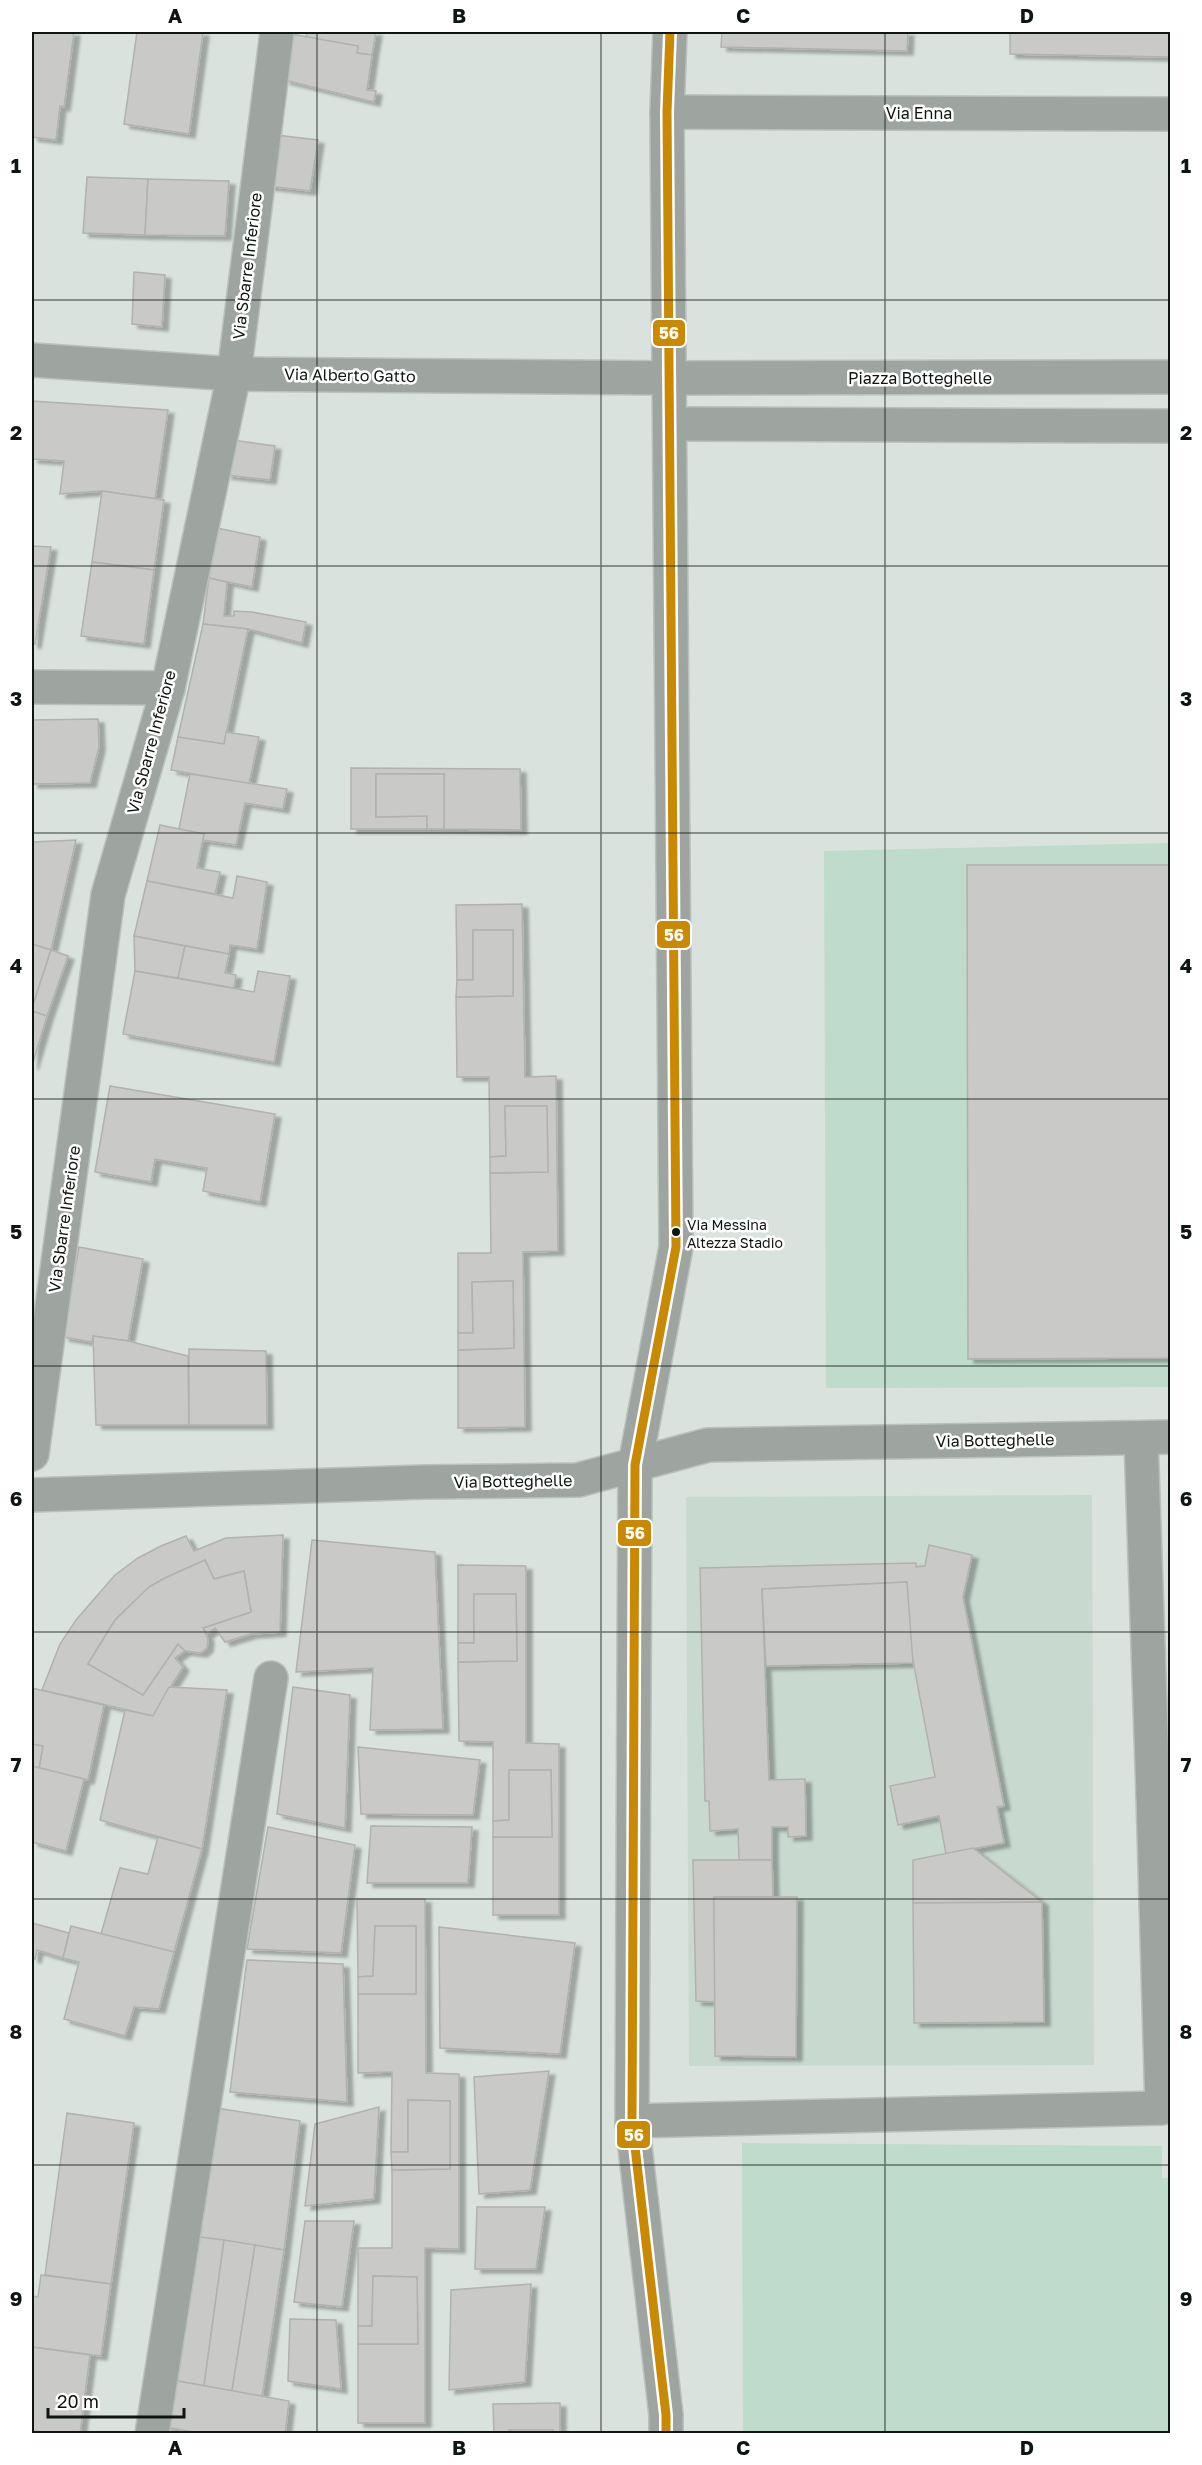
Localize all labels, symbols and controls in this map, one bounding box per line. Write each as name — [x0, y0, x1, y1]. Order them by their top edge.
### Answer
text: A — [168, 3, 182, 27]
text: B — [452, 3, 466, 27]
text: C — [736, 3, 750, 27]
text: D — [1020, 3, 1034, 27]
street label: Via Enna — [886, 103, 952, 123]
text: 1 — [11, 153, 21, 177]
text: 1 — [1181, 153, 1191, 177]
street label: Via Sbarre Inferiore — [228, 191, 266, 341]
line badge: 56 — [652, 319, 686, 347]
text: 56 — [659, 323, 679, 343]
street label: Via Alberto Gatto — [284, 364, 416, 386]
street label: Piazza Botteghelle — [848, 368, 992, 388]
text: 2 — [10, 420, 22, 444]
text: 2 — [1180, 420, 1192, 444]
street label: Via Sbarre Inferiore — [122, 668, 180, 816]
text: 3 — [10, 686, 22, 710]
text: 3 — [1180, 686, 1192, 710]
line badge: 56 — [656, 920, 691, 949]
text: 56 — [664, 925, 684, 945]
text: 4 — [10, 953, 22, 977]
text: 4 — [1180, 953, 1192, 977]
street label: Via Sbarre Inferiore — [44, 1144, 84, 1294]
place label: Via Messina Altezza Stadio — [687, 1216, 783, 1251]
text: 5 — [10, 1219, 22, 1243]
text: 5 — [1180, 1219, 1192, 1243]
marker: Via Messina Altezza Stadio — [670, 1226, 682, 1238]
street label: Via Botteghelle — [936, 1429, 1054, 1451]
street label: Via Botteghelle — [454, 1470, 572, 1492]
text: 6 — [10, 1486, 22, 1510]
text: 6 — [1180, 1486, 1192, 1510]
line badge: 56 — [617, 1519, 652, 1547]
text: 56 — [625, 1523, 645, 1543]
text: 7 — [11, 1752, 22, 1776]
text: 7 — [1181, 1752, 1192, 1776]
text: 8 — [10, 2019, 22, 2043]
text: 8 — [1180, 2019, 1192, 2043]
line badge: 56 — [616, 2120, 651, 2149]
text: 56 — [624, 2125, 644, 2145]
text: 9 — [10, 2286, 22, 2310]
text: 9 — [1180, 2286, 1192, 2310]
scale bar — [48, 2381, 184, 2419]
text: 20 m — [57, 2390, 99, 2412]
text: A — [168, 2435, 182, 2459]
text: B — [452, 2435, 466, 2459]
text: C — [736, 2435, 750, 2459]
text: D — [1020, 2435, 1034, 2459]

